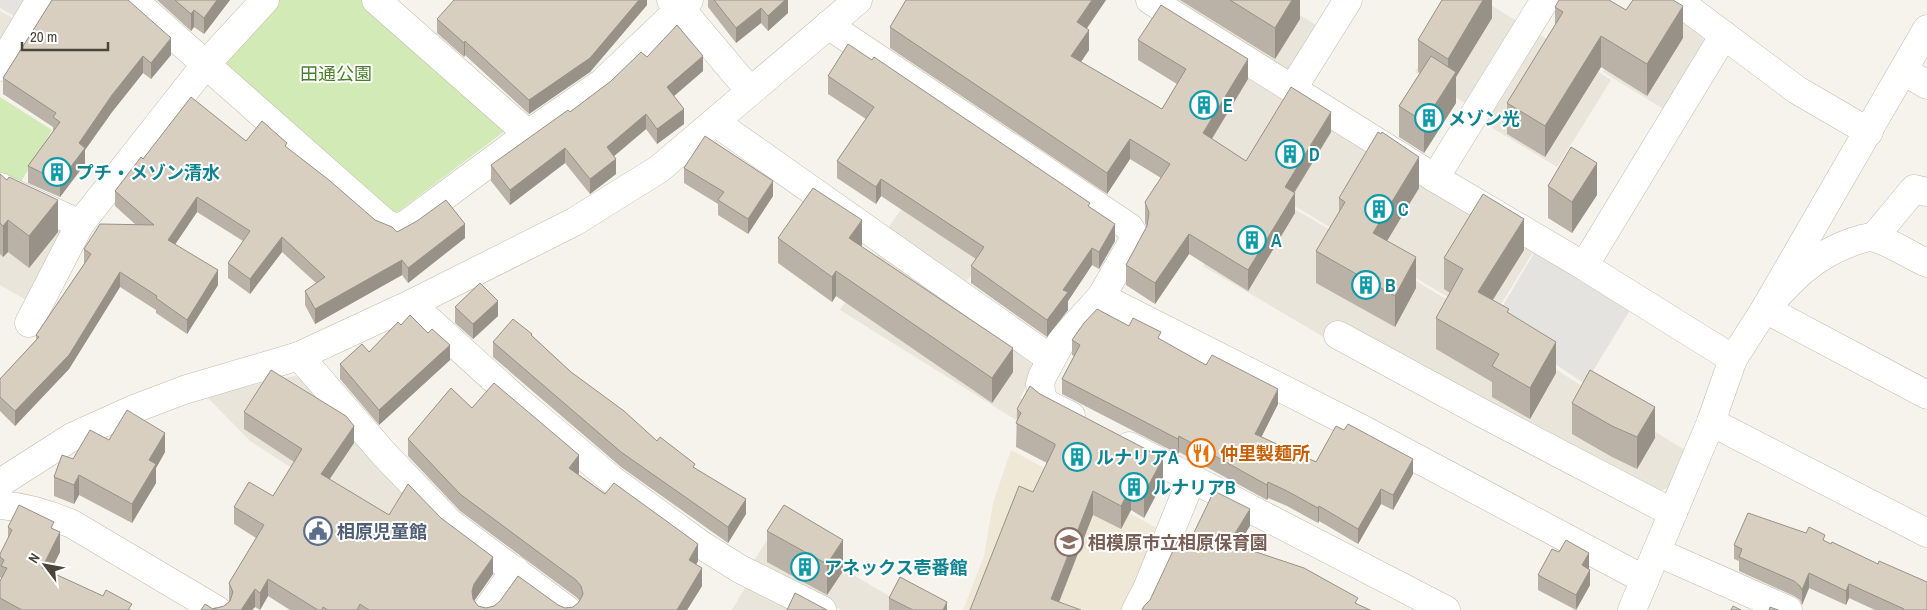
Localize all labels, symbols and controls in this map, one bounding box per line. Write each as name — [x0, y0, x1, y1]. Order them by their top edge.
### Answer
scale bar — [22, 20, 109, 52]
text: 20 m — [30, 26, 57, 47]
park label: 田通公園 — [300, 61, 372, 86]
building icon: E — [1189, 90, 1219, 120]
place label: E — [1223, 93, 1233, 118]
building icon: メゾン光 — [1414, 103, 1444, 133]
place label: メゾン光 — [1448, 106, 1520, 131]
building icon: D — [1275, 139, 1305, 169]
place label: D — [1309, 142, 1320, 167]
building icon: プチ・メゾン清水 — [42, 157, 72, 187]
place label: プチ・メゾン清水 — [76, 160, 220, 185]
building icon: C — [1364, 194, 1394, 224]
place label: C — [1398, 197, 1409, 222]
building icon: A — [1237, 225, 1267, 255]
place label: A — [1271, 228, 1282, 253]
building icon: B — [1351, 270, 1381, 300]
place label: B — [1385, 273, 1396, 298]
restaurant icon: 仲里製麺所 — [1186, 438, 1216, 468]
place label: 仲里製麺所 — [1220, 441, 1310, 466]
building icon: ルナリアA — [1062, 442, 1092, 472]
place label: ルナリアA — [1096, 445, 1179, 470]
building icon: ルナリアB — [1119, 472, 1149, 502]
place label: ルナリアB — [1153, 475, 1236, 500]
public building icon: 相原児童館 — [303, 516, 333, 546]
place label: 相原児童館 — [337, 519, 427, 544]
school or university icon: 相模原市立相原保育園 — [1054, 527, 1084, 557]
place label: 相模原市立相原保育園 — [1088, 530, 1268, 555]
north arrow — [20, 540, 70, 590]
text: N — [24, 550, 44, 566]
building icon: アネックス壱番館 — [790, 552, 820, 582]
place label: アネックス壱番館 — [824, 555, 967, 580]

